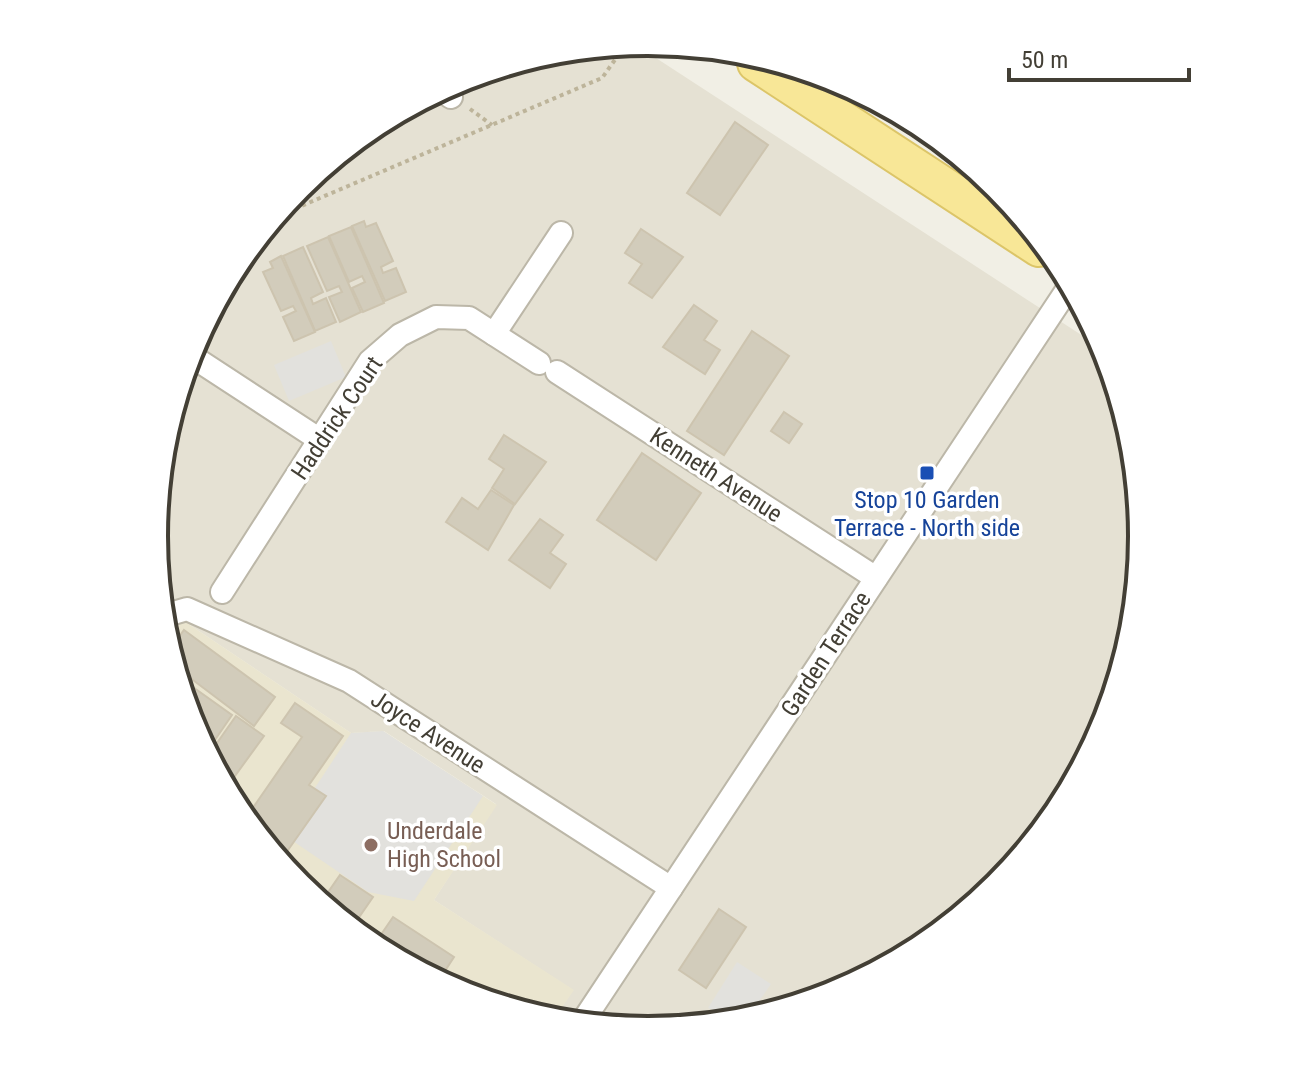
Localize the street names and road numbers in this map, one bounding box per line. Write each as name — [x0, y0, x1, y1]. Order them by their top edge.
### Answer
street label: Haddrick Court — [285, 351, 389, 485]
street label: Kenneth Avenue — [645, 422, 787, 528]
street label: Garden Terrace — [775, 586, 877, 722]
street label: Joyce Avenue — [366, 685, 490, 779]

